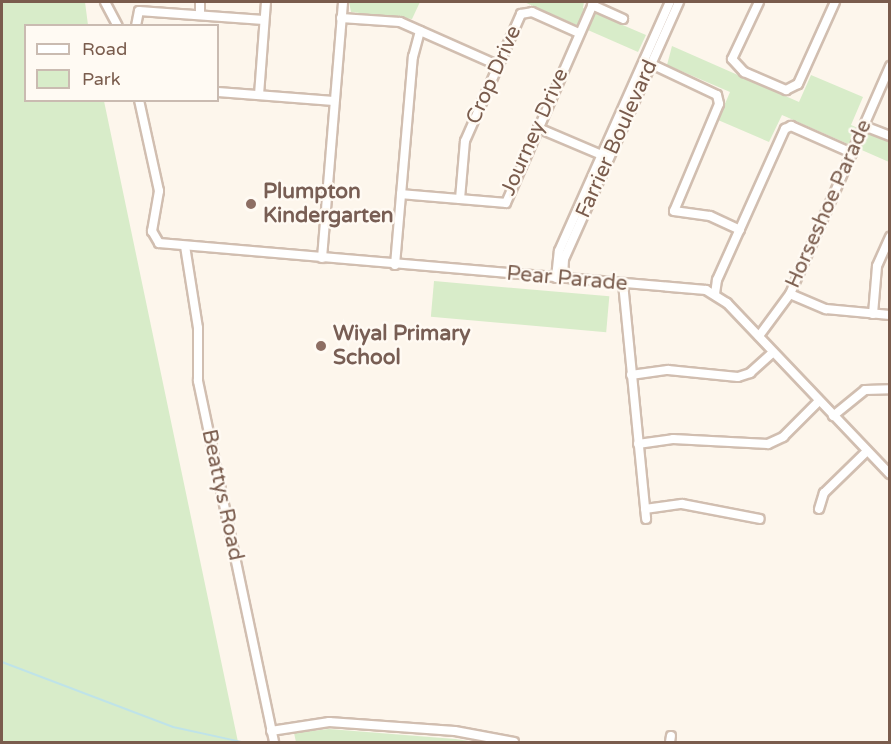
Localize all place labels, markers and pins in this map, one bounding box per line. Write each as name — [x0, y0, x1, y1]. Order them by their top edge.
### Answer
place label: Plumpton Kindergarten — [263, 179, 394, 229]
marker: Plumpton Kindergarten — [244, 197, 258, 211]
place label: Wiyal Primary School — [333, 321, 471, 371]
marker: Wiyal Primary School — [314, 339, 328, 353]

